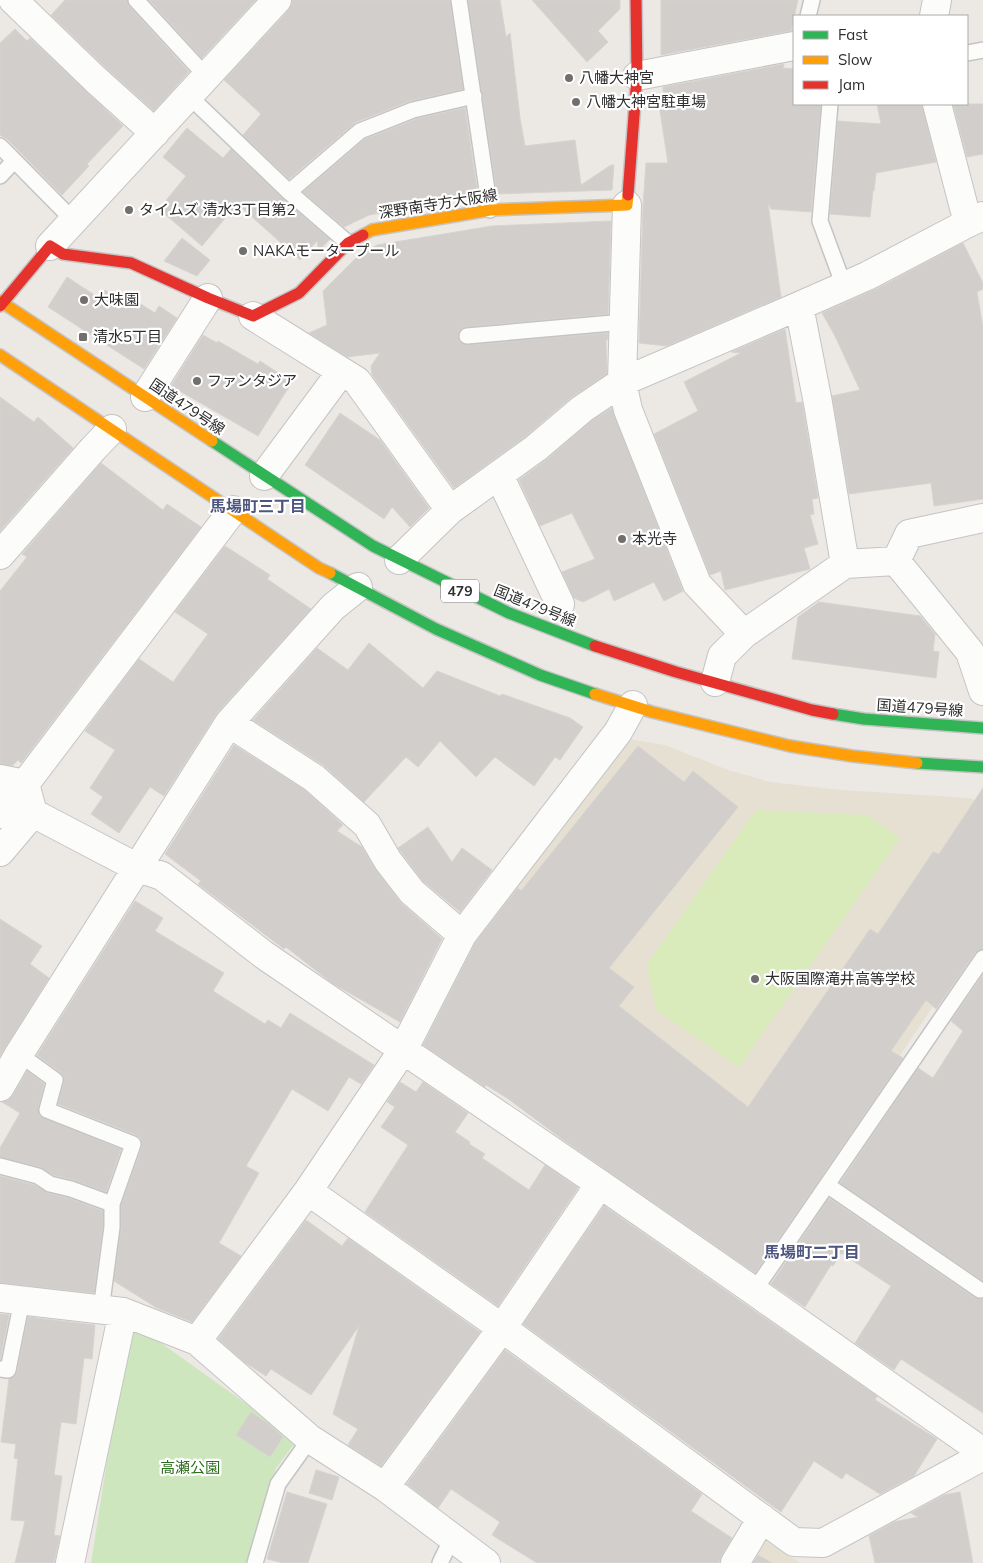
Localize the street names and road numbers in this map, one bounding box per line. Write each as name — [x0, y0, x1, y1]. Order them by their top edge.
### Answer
street label: 深野南寺方大阪線 — [377, 185, 499, 222]
street label: 国道479号線 — [146, 374, 229, 439]
road number: 479 — [441, 580, 479, 602]
street label: 国道479号線 — [491, 580, 579, 631]
street label: 国道479号線 — [876, 695, 964, 720]

